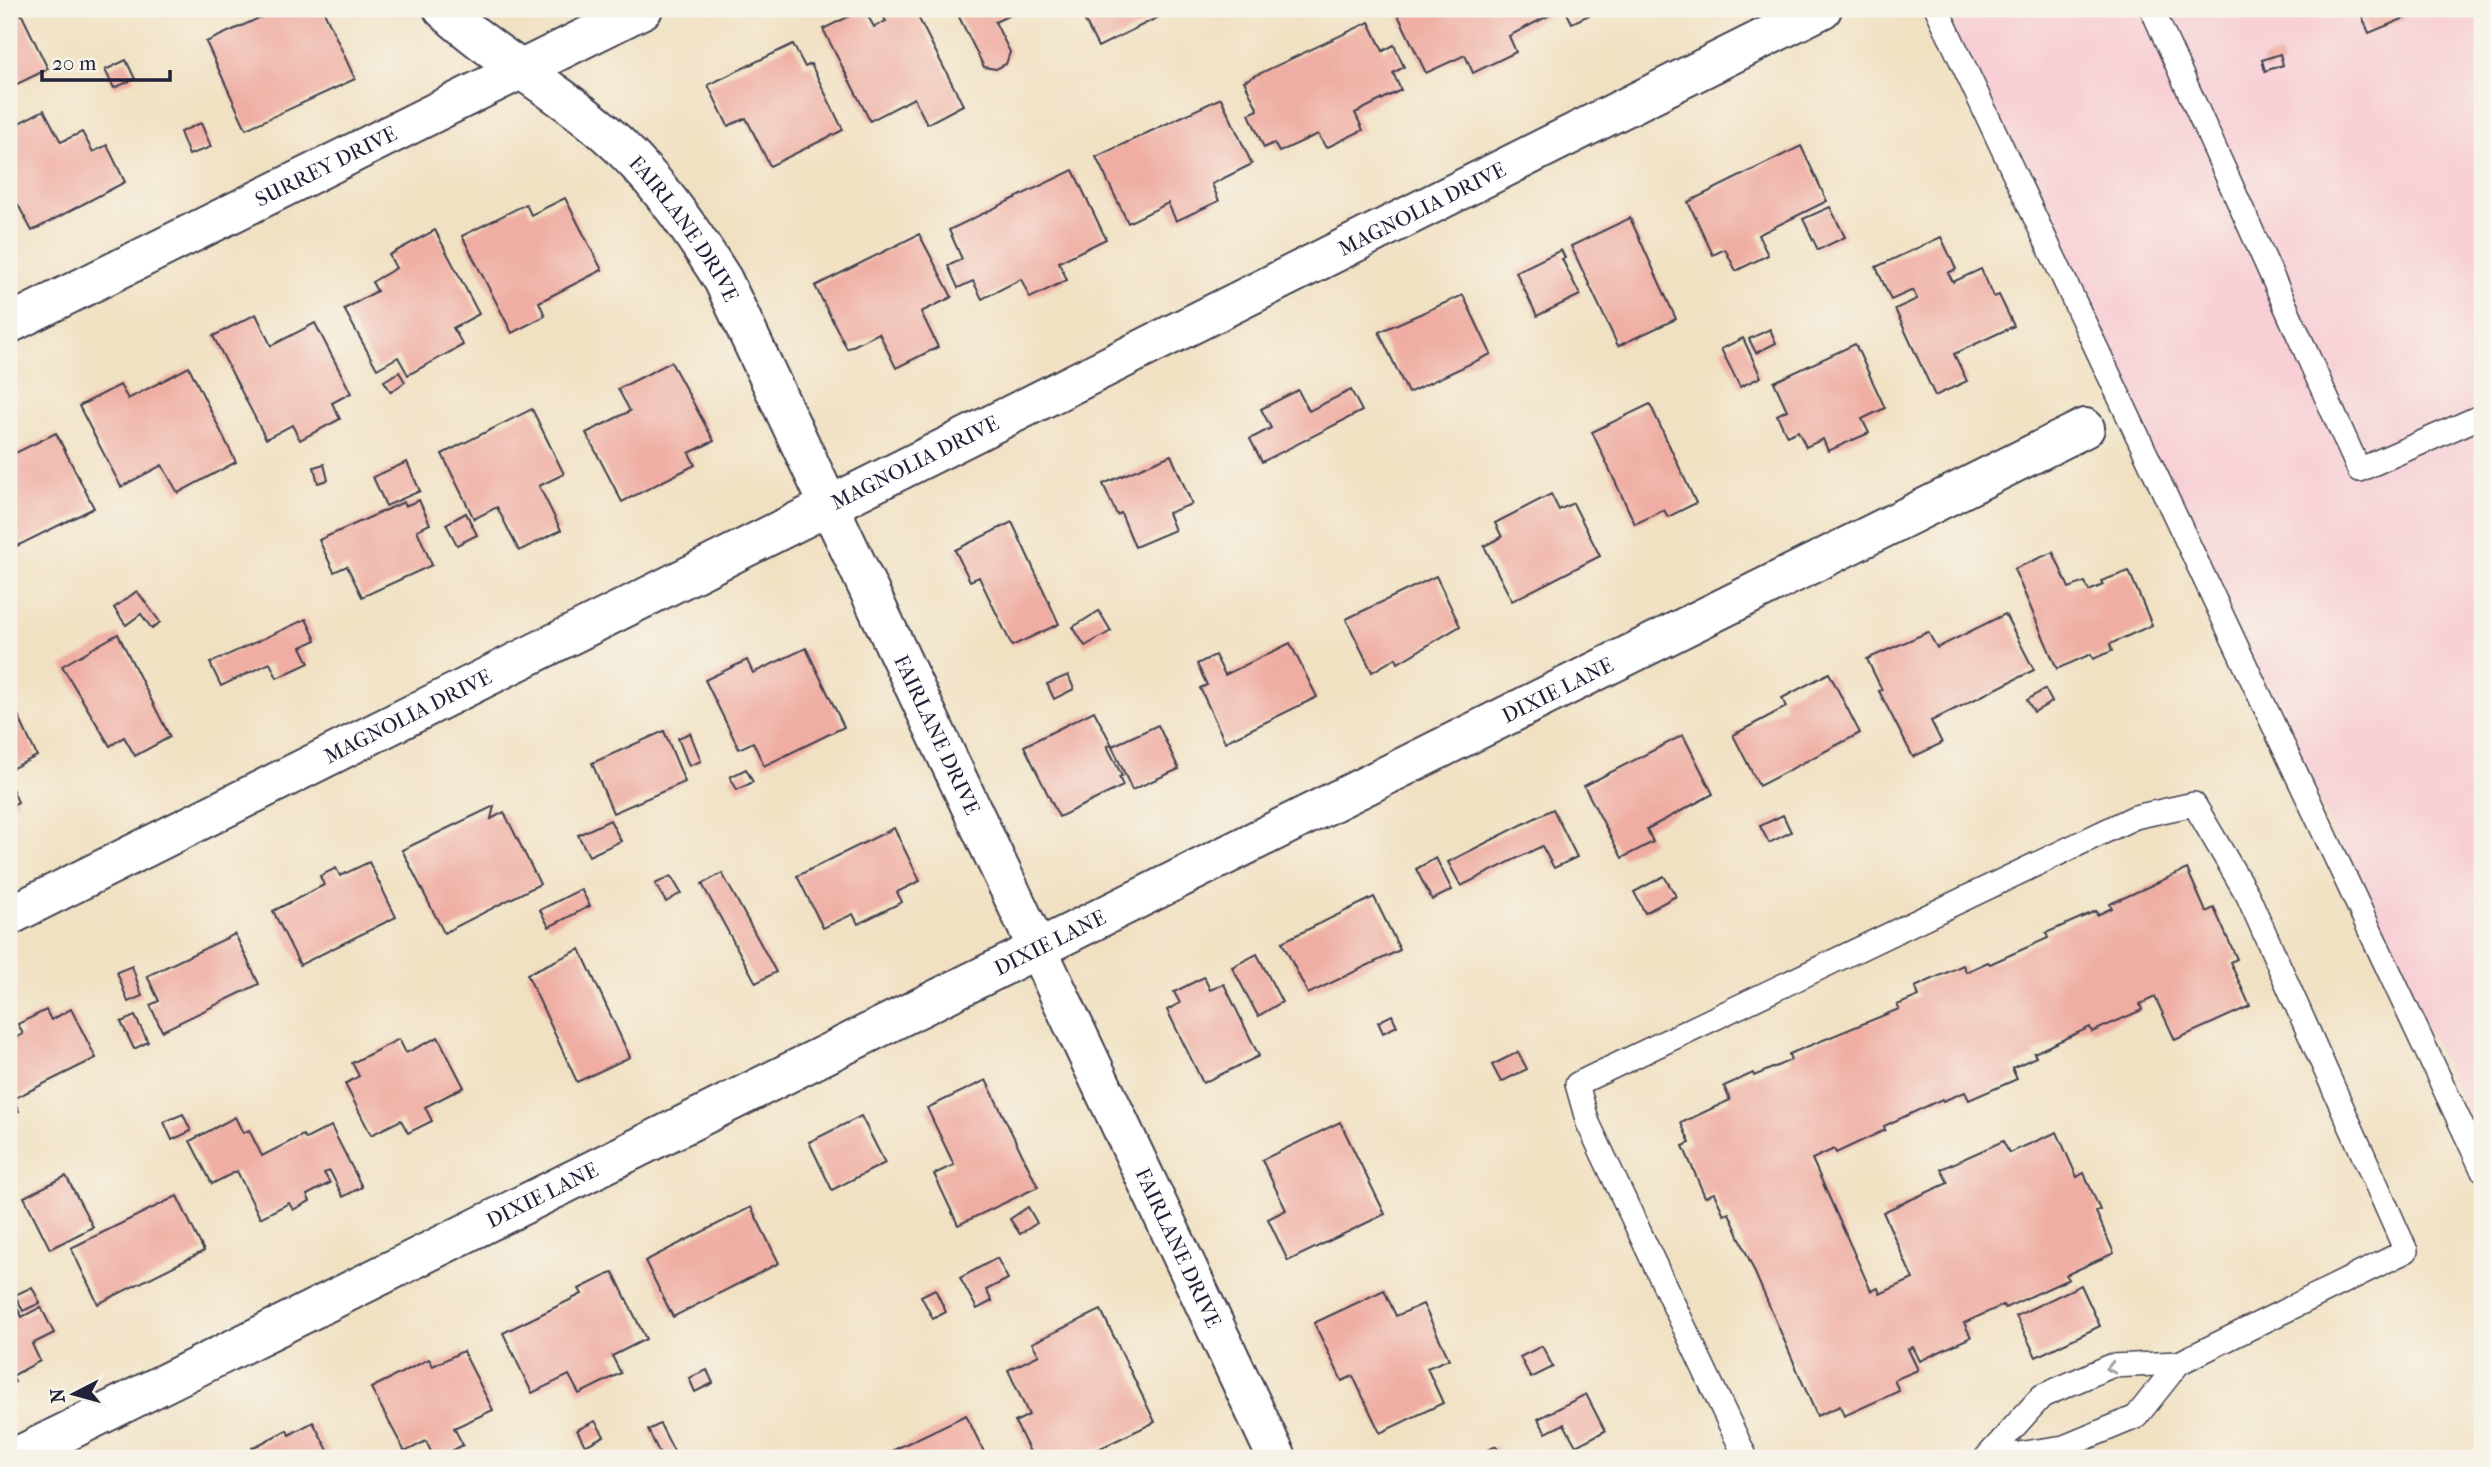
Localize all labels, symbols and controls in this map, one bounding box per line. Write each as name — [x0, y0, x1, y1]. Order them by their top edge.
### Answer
scale bar — [42, 38, 170, 82]
text: 20 m — [52, 51, 97, 75]
street label: SURREY DRIVE — [251, 121, 401, 212]
street label: FAIRLANE DRIVE — [624, 151, 743, 306]
street label: MAGNOLIA DRIVE — [1334, 157, 1510, 261]
street label: MAGNOLIA DRIVE — [827, 411, 1003, 515]
street label: FAIRLANE DRIVE — [889, 651, 985, 819]
street label: DIXIE LANE — [1498, 652, 1617, 728]
street label: MAGNOLIA DRIVE — [320, 664, 496, 768]
street label: DIXIE LANE — [990, 905, 1110, 981]
street label: DIXIE LANE — [483, 1157, 602, 1233]
street label: FAIRLANE DRIVE — [1130, 1164, 1226, 1332]
north arrow — [38, 1358, 108, 1428]
one-way arrow — [2105, 1360, 2117, 1374]
text: N — [46, 1387, 70, 1404]

